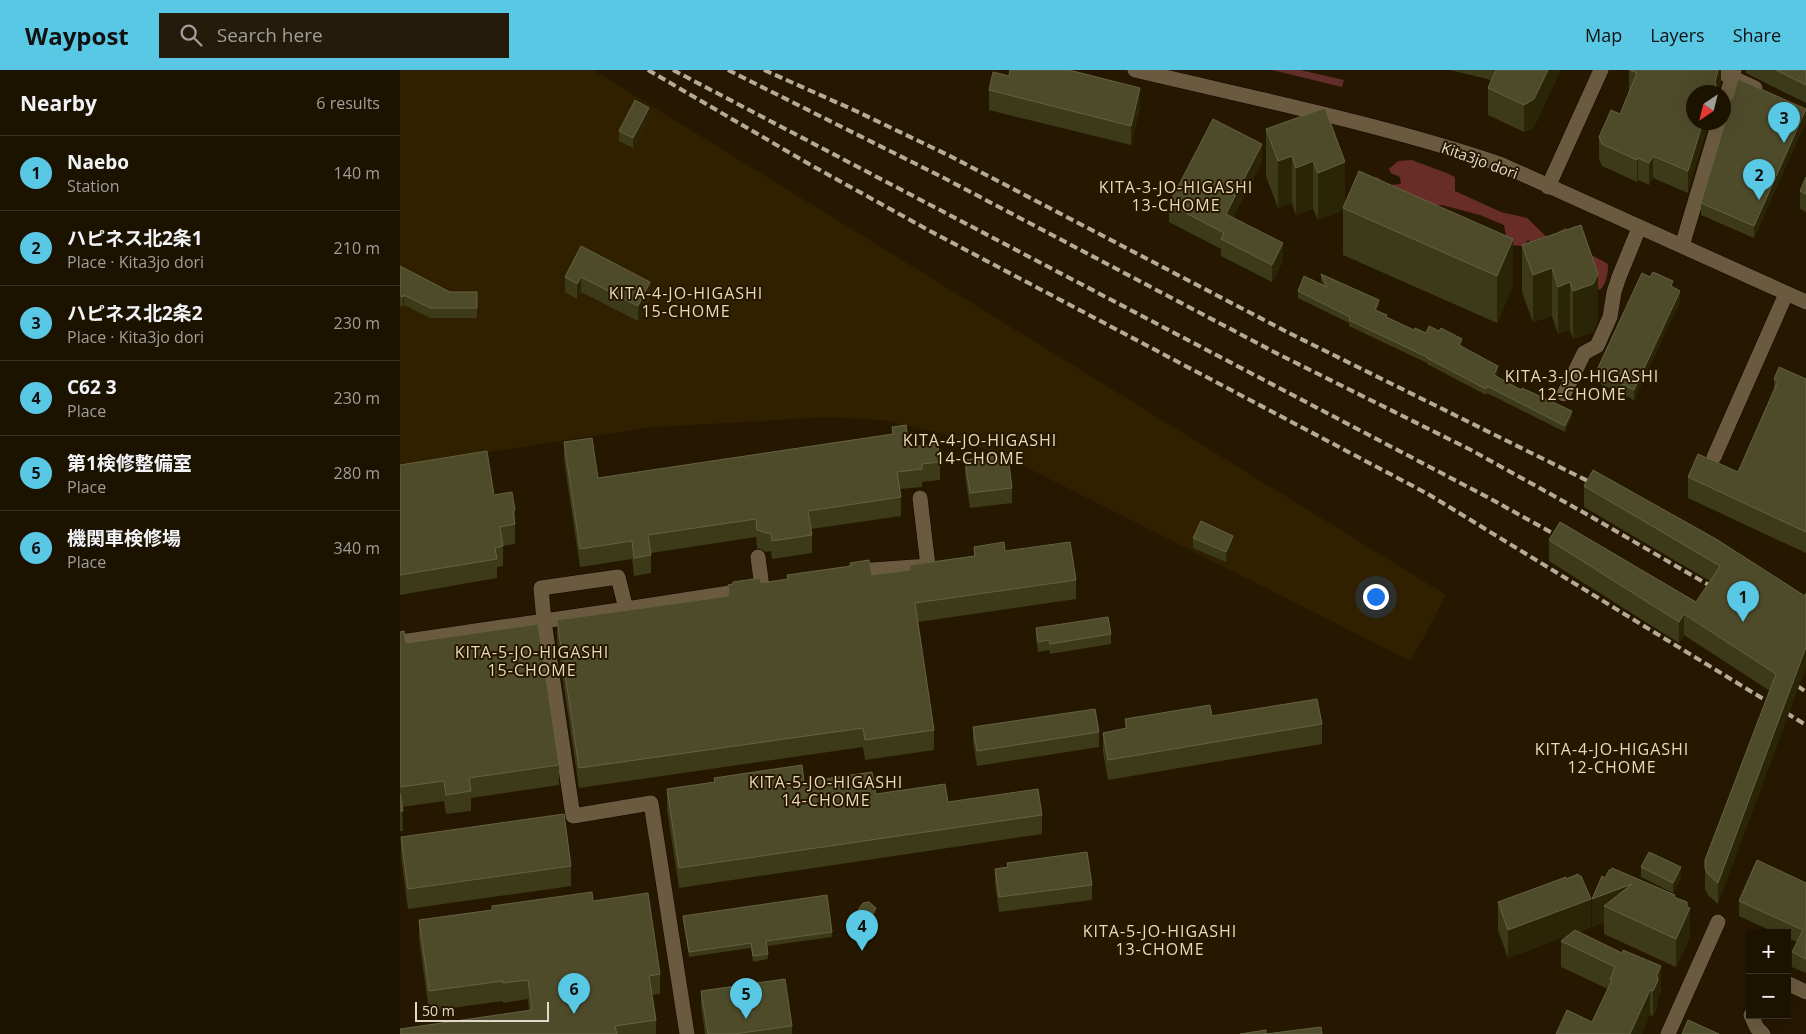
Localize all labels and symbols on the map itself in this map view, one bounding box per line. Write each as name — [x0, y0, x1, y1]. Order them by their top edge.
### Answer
north arrow — [1686, 85, 1731, 130]
pin: 3 — [1768, 102, 1800, 143]
street label: Kita3jo dori — [1439, 137, 1521, 183]
pin: 2 — [1743, 159, 1775, 200]
district label: KITA-3-JO-HIGASHI 13-CHOME — [1099, 176, 1253, 216]
district label: KITA-4-JO-HIGASHI 15-CHOME — [609, 282, 763, 322]
district label: KITA-3-JO-HIGASHI 12-CHOME — [1505, 365, 1659, 405]
district label: KITA-4-JO-HIGASHI 14-CHOME — [903, 429, 1057, 469]
pin: 1 — [1727, 581, 1759, 622]
your location — [1363, 584, 1389, 610]
district label: KITA-5-JO-HIGASHI 15-CHOME — [455, 641, 609, 681]
district label: KITA-4-JO-HIGASHI 12-CHOME — [1535, 738, 1689, 778]
district label: KITA-5-JO-HIGASHI 14-CHOME — [749, 771, 903, 811]
pin: 4 — [846, 910, 878, 951]
district label: KITA-5-JO-HIGASHI 13-CHOME — [1083, 920, 1237, 960]
pin: 6 — [558, 973, 590, 1014]
pin: 5 — [730, 978, 762, 1019]
scale bar — [415, 999, 549, 1022]

